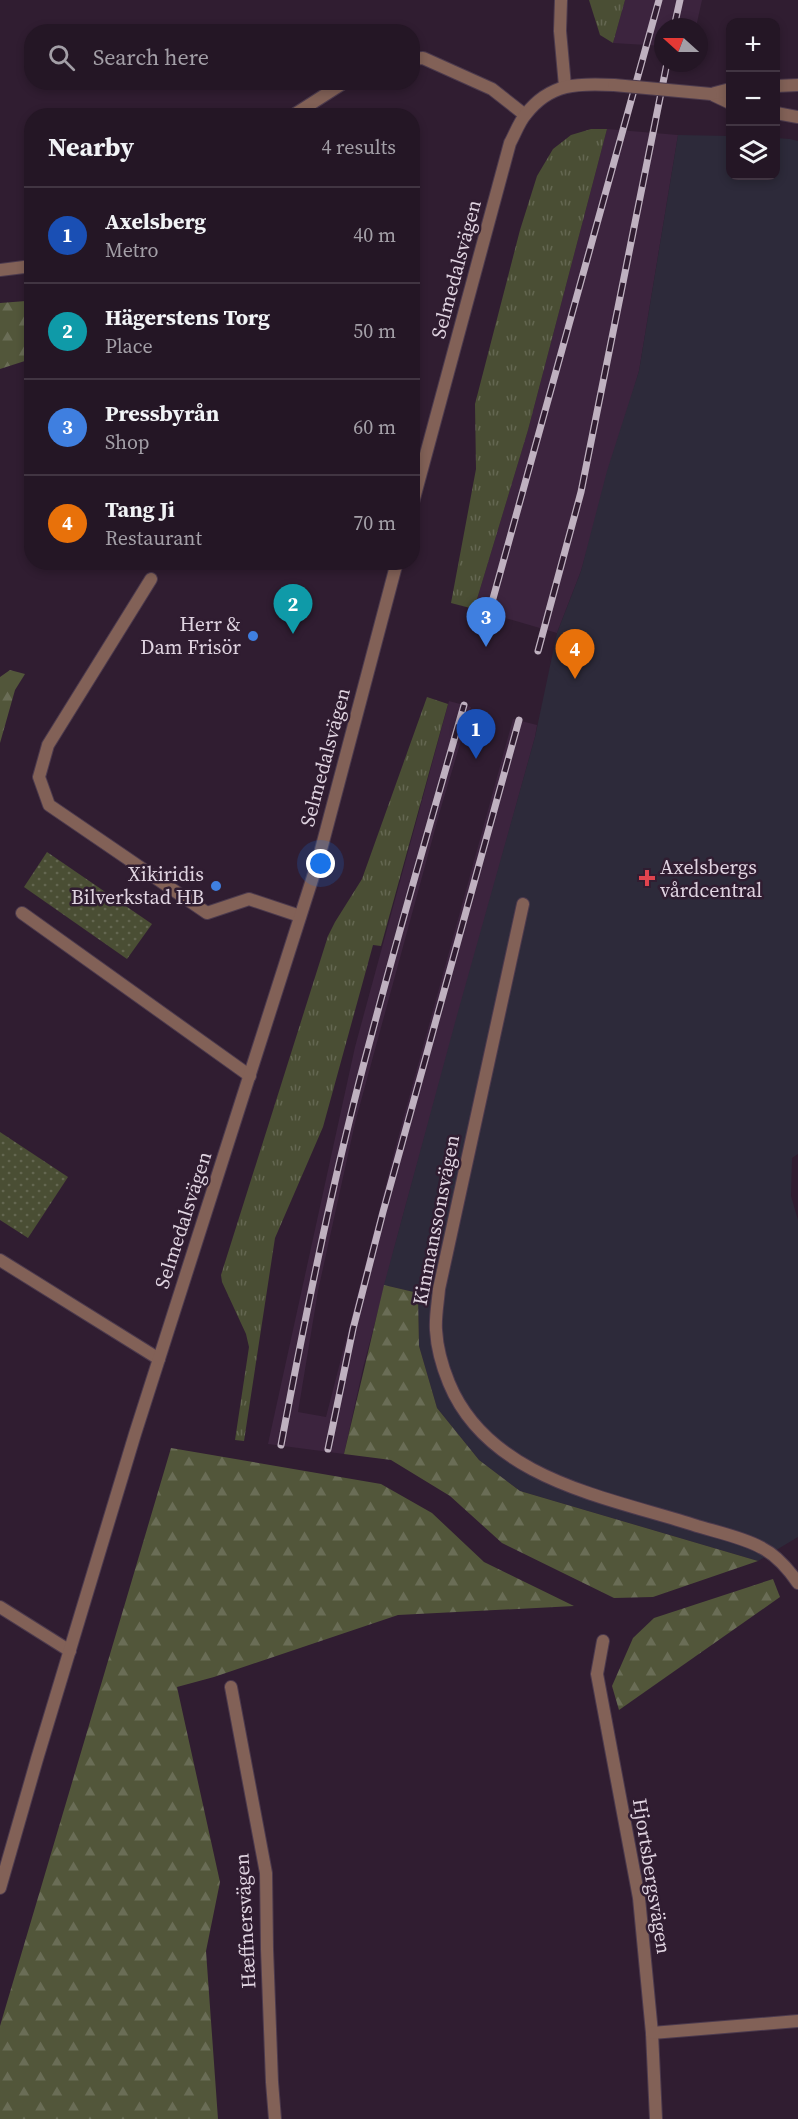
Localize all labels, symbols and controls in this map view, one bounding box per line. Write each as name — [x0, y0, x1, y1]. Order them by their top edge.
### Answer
north arrow — [654, 18, 708, 72]
map controls — [726, 18, 780, 180]
button: + — [726, 18, 780, 72]
search box — [24, 24, 420, 90]
icon: search — [45, 41, 78, 74]
text: Search here — [93, 42, 209, 72]
button: − — [726, 72, 780, 126]
button: layers — [726, 126, 780, 180]
text: Nearby — [48, 129, 134, 165]
text: 4 results — [321, 133, 396, 161]
street label: Selmedalsvägen — [424, 196, 488, 342]
text: Axelsberg — [105, 206, 206, 236]
text: 1 — [62, 221, 73, 249]
text: 40 m — [353, 221, 396, 249]
text: Metro — [105, 236, 159, 264]
text: Hägerstens Torg — [105, 302, 270, 332]
text: 2 — [62, 317, 73, 345]
text: 50 m — [353, 317, 396, 345]
text: Place — [105, 332, 153, 360]
text: Pressbyrån — [105, 398, 219, 428]
text: 3 — [62, 413, 73, 441]
text: 60 m — [353, 413, 396, 441]
text: Shop — [105, 428, 150, 456]
text: Tang Ji — [105, 494, 175, 524]
text: 4 — [62, 509, 73, 537]
text: 70 m — [353, 509, 396, 537]
text: Restaurant — [105, 524, 202, 552]
pin: 2 — [274, 584, 312, 634]
pin: 3 — [466, 598, 506, 647]
place label: Herr & Dam Frisör — [140, 610, 242, 661]
marker: Herr & Dam Frisör — [246, 629, 260, 643]
pin: 4 — [556, 630, 594, 679]
street label: Selmedalsvägen — [293, 684, 357, 830]
pin: 1 — [456, 710, 496, 759]
your location — [306, 849, 335, 878]
place label: Axelsbergs vårdcentral — [660, 853, 762, 904]
place label: Xikiridis Bilverkstad HB — [71, 860, 204, 911]
marker: Axelsbergs vårdcentral — [638, 869, 656, 887]
marker: Xikiridis Bilverkstad HB — [209, 879, 223, 893]
street label: Kinmanssonsvägen — [406, 1132, 466, 1308]
street label: Selmedalsvägen — [148, 1148, 218, 1292]
street label: Hjortsbergsvägen — [626, 1796, 678, 1956]
street label: Hæffnersvägen — [227, 1853, 263, 1989]

